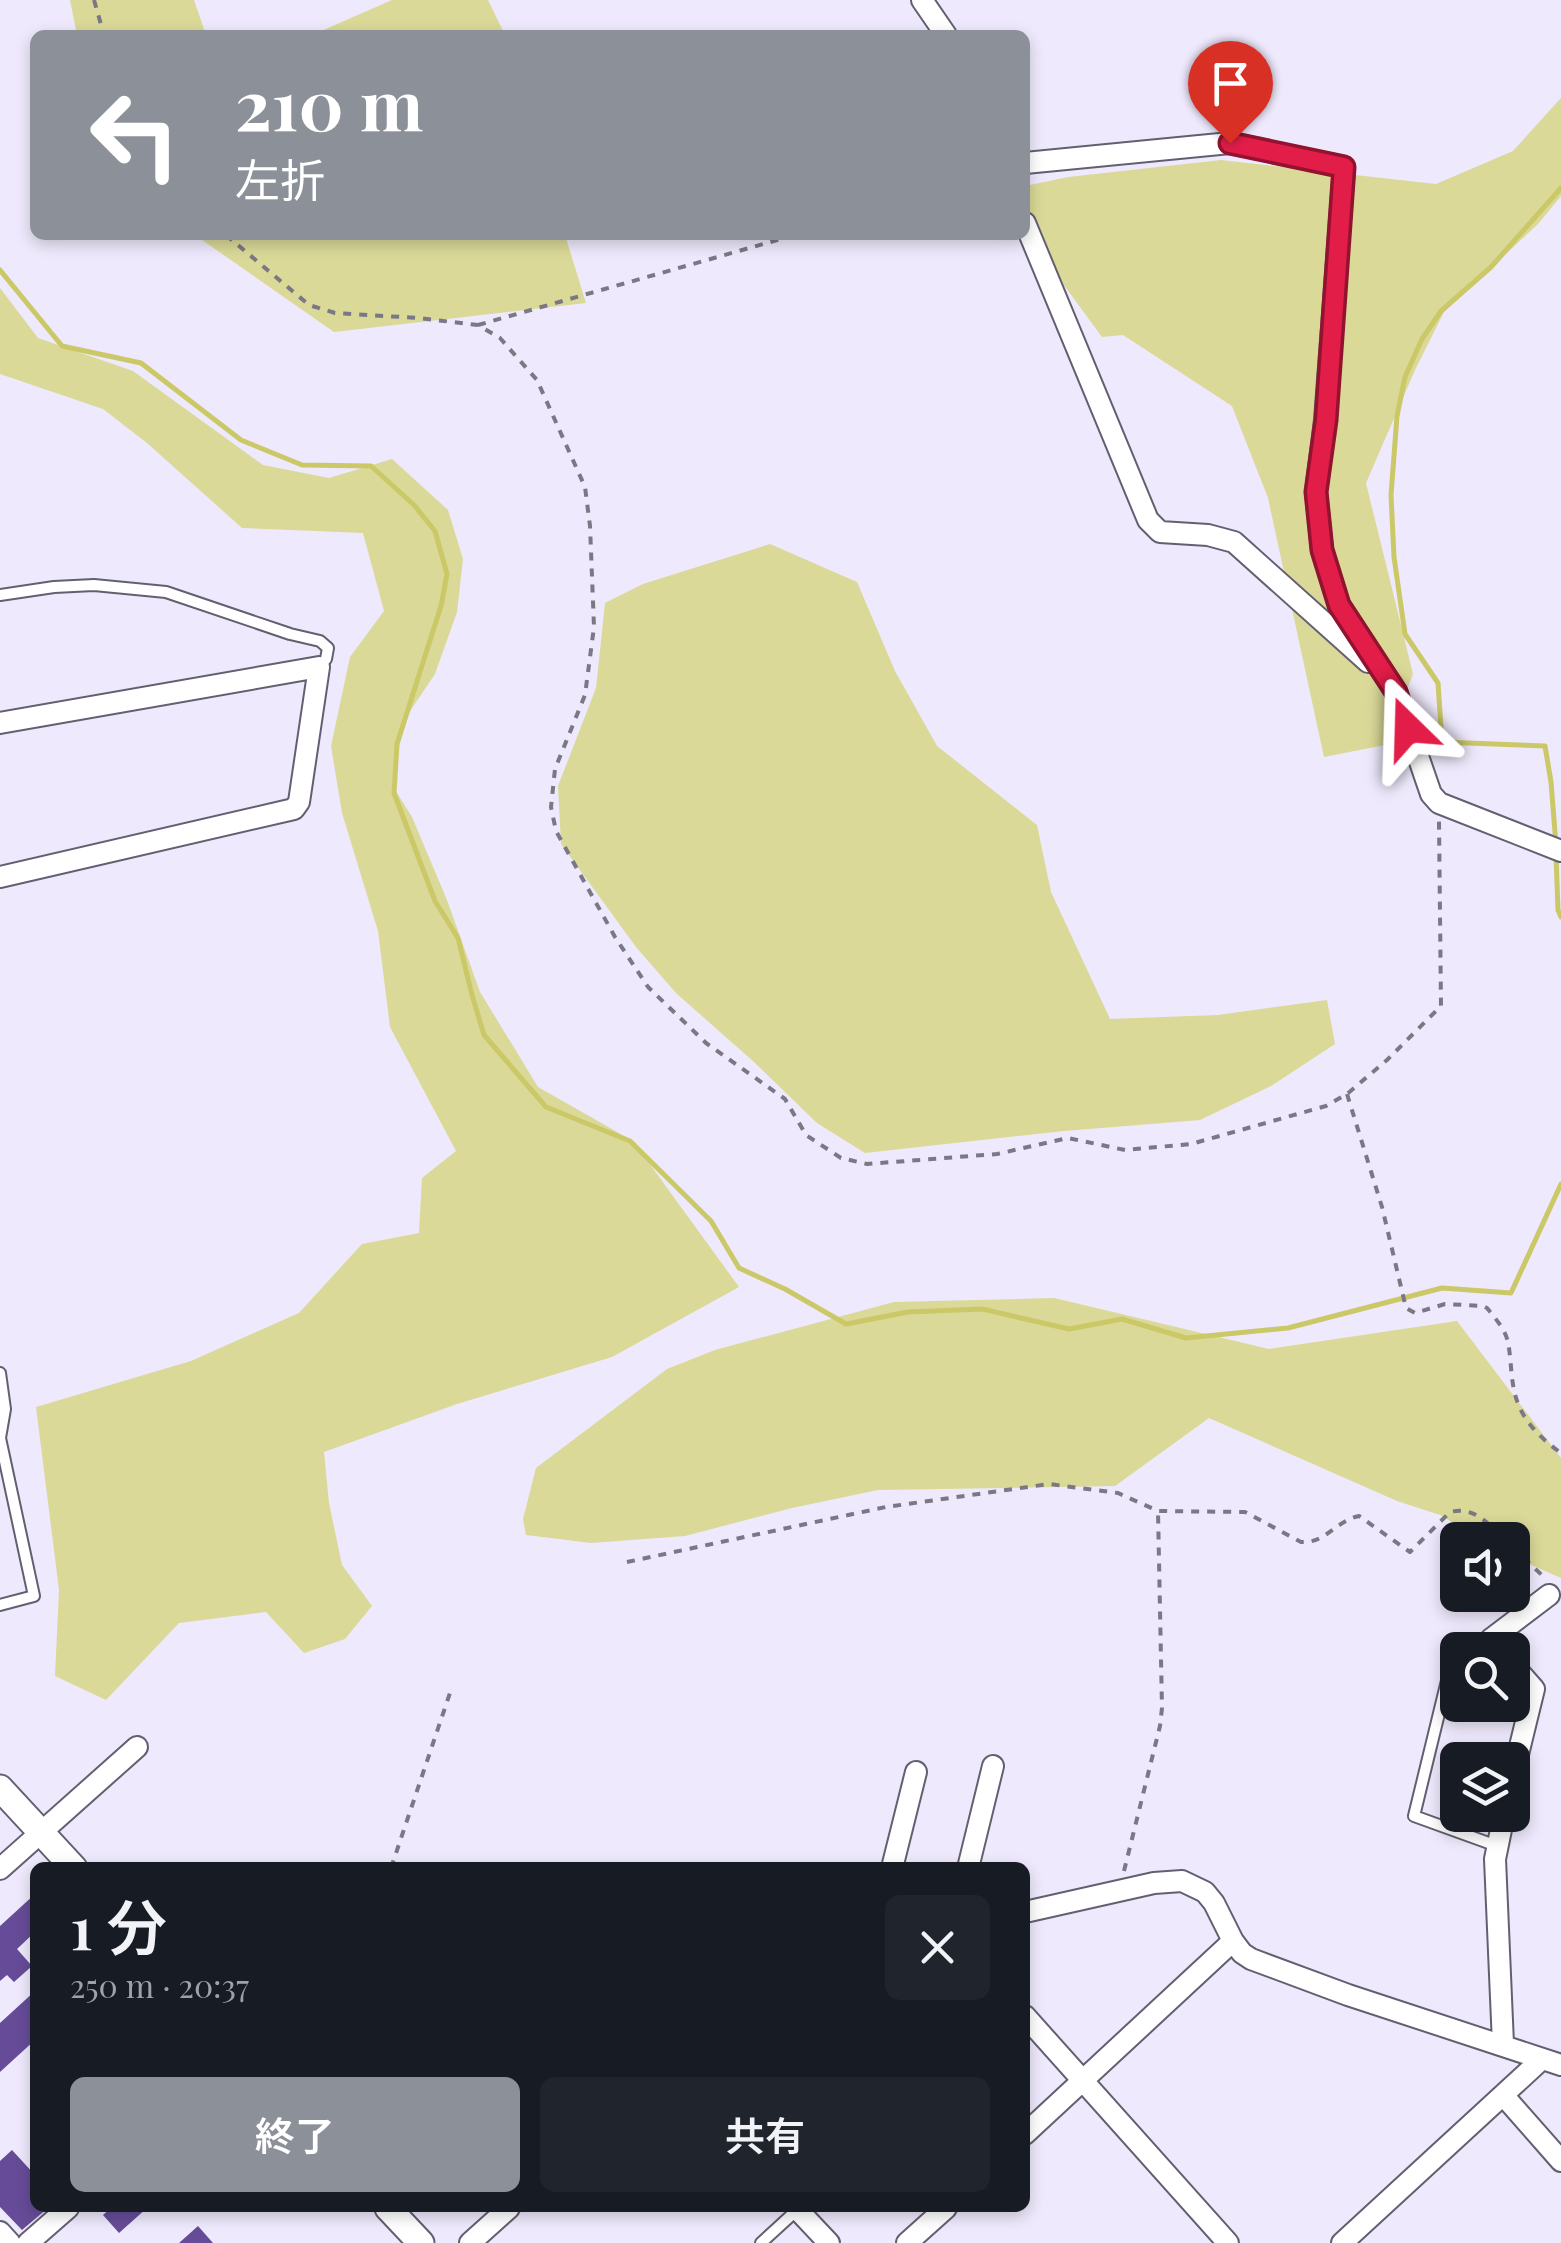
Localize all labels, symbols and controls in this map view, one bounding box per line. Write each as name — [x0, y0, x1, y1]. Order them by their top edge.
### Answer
pin — [1188, 41, 1273, 144]
text: 210 m — [235, 55, 423, 149]
icon: arrive — [1203, 56, 1258, 111]
icon: left — [70, 70, 200, 200]
text: 左折 — [235, 148, 325, 208]
position arrow — [1356, 676, 1460, 780]
map controls — [1440, 1522, 1530, 1832]
button: sound — [1440, 1522, 1530, 1612]
button: search — [1440, 1632, 1530, 1722]
button: layers — [1440, 1742, 1530, 1832]
text: 1 分 — [70, 1885, 167, 1965]
button: close — [885, 1895, 990, 2000]
text: 250 m · 20:37 — [70, 1963, 249, 2006]
button: 終了 — [70, 2077, 520, 2192]
button: 共有 — [540, 2077, 990, 2192]

